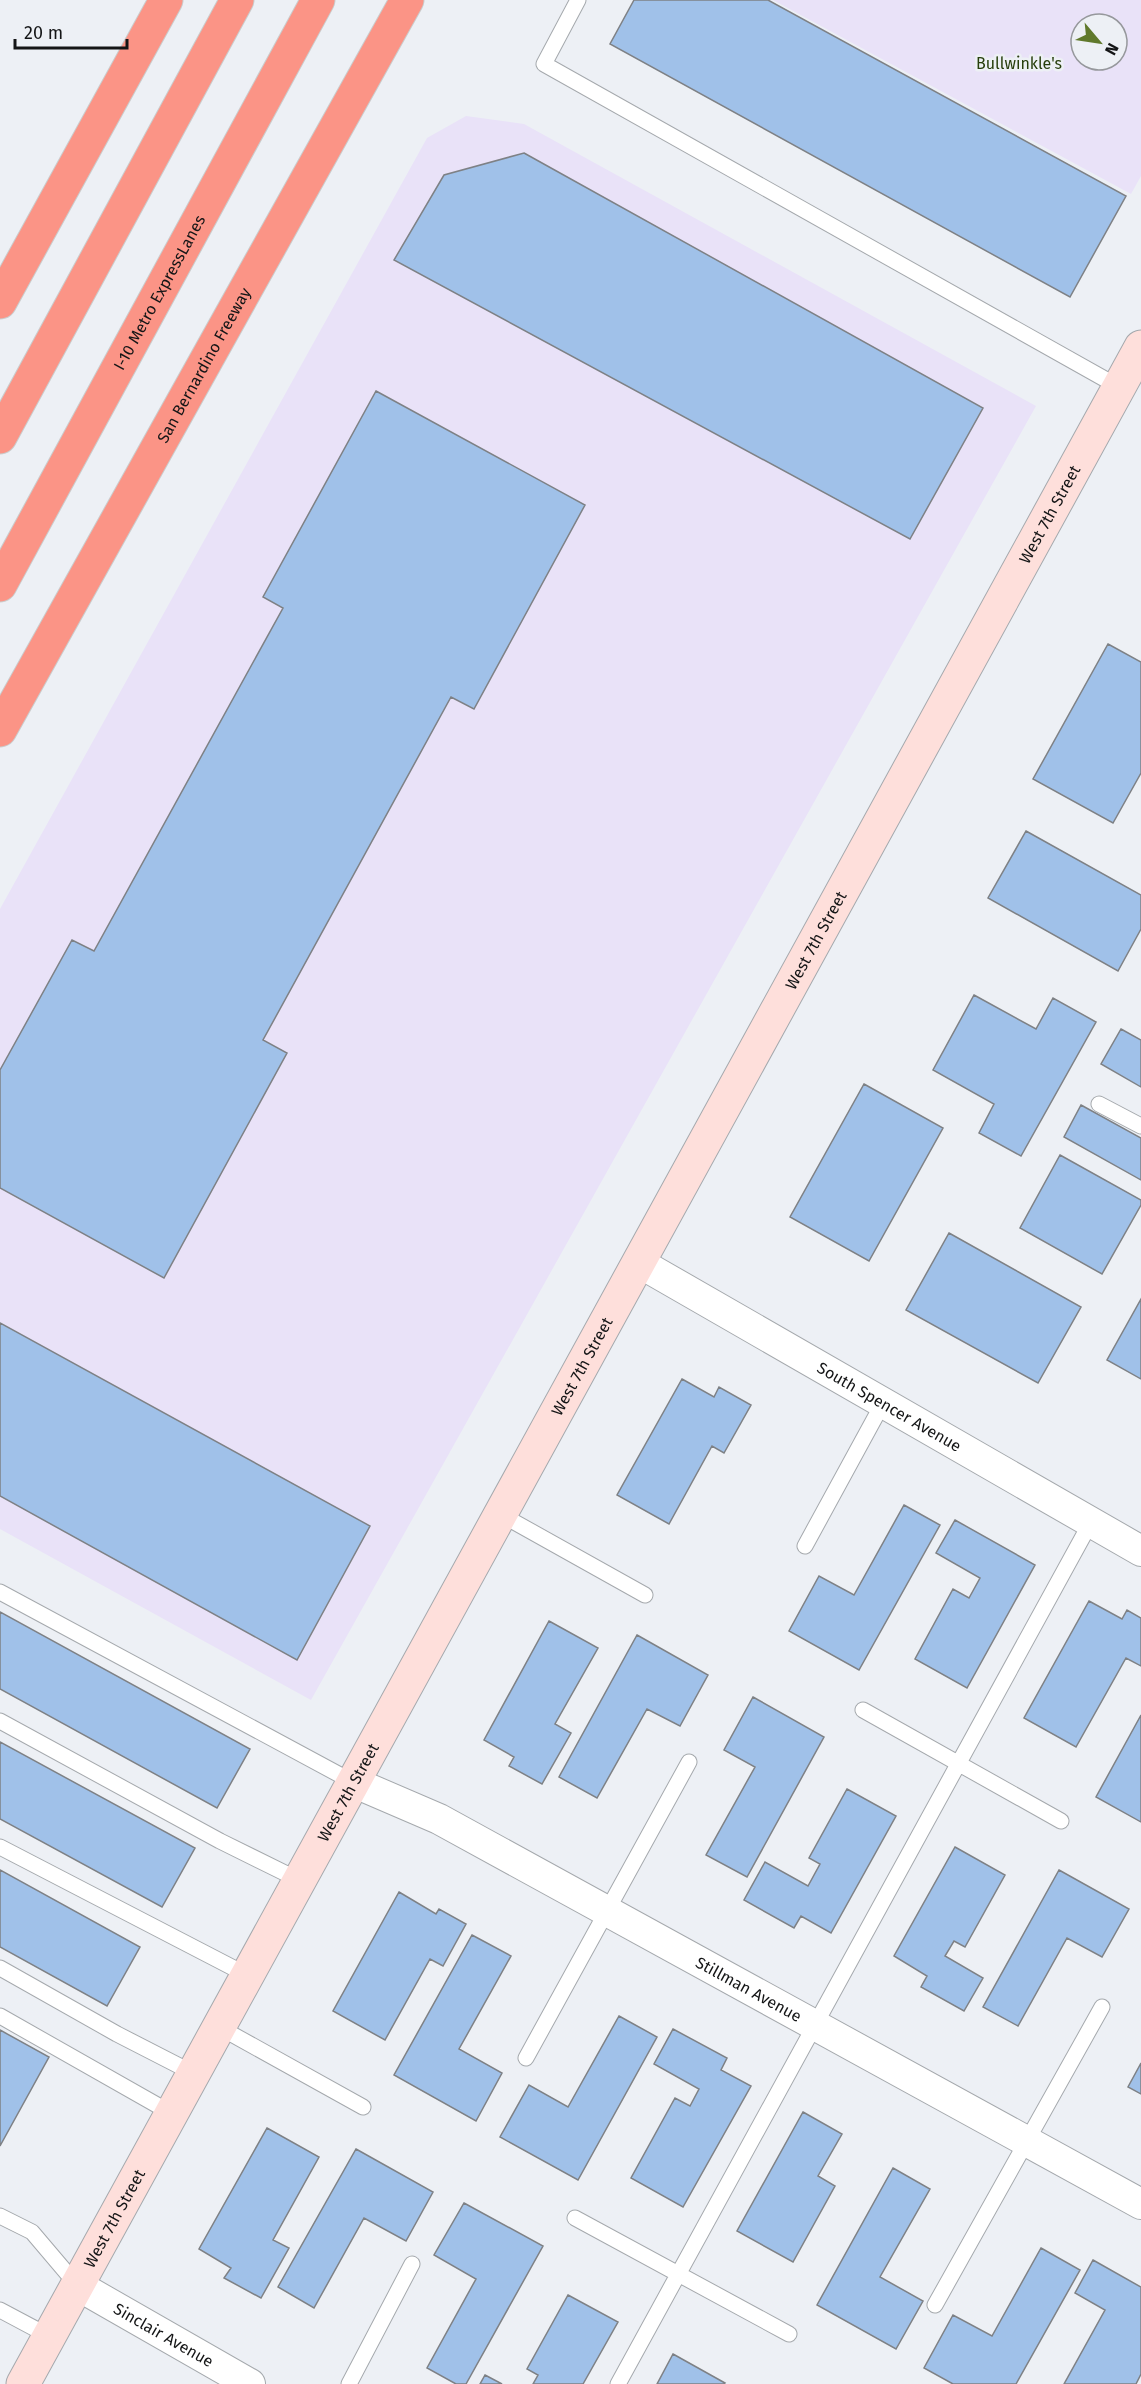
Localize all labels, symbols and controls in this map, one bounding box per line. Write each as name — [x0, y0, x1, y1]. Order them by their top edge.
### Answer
scale bar — [15, 12, 128, 50]
north arrow — [1069, 12, 1129, 72]
text: 20 m — [24, 22, 63, 44]
text: N — [1101, 40, 1123, 58]
park label: Bullwinkle's — [976, 54, 1062, 73]
street label: I-10 Metro ExpressLanes — [109, 212, 209, 373]
street label: San Bernardino Freeway — [153, 284, 254, 446]
street label: West 7th Street — [1015, 461, 1084, 567]
street label: West 7th Street — [781, 887, 850, 993]
street label: West 7th Street — [547, 1314, 616, 1419]
street label: South Spencer Avenue — [814, 1358, 965, 1455]
street label: West 7th Street — [313, 1740, 383, 1845]
street label: Stillman Avenue — [693, 1952, 805, 2026]
street label: West 7th Street — [79, 2166, 149, 2271]
street label: Sinclair Avenue — [111, 2299, 217, 2371]

